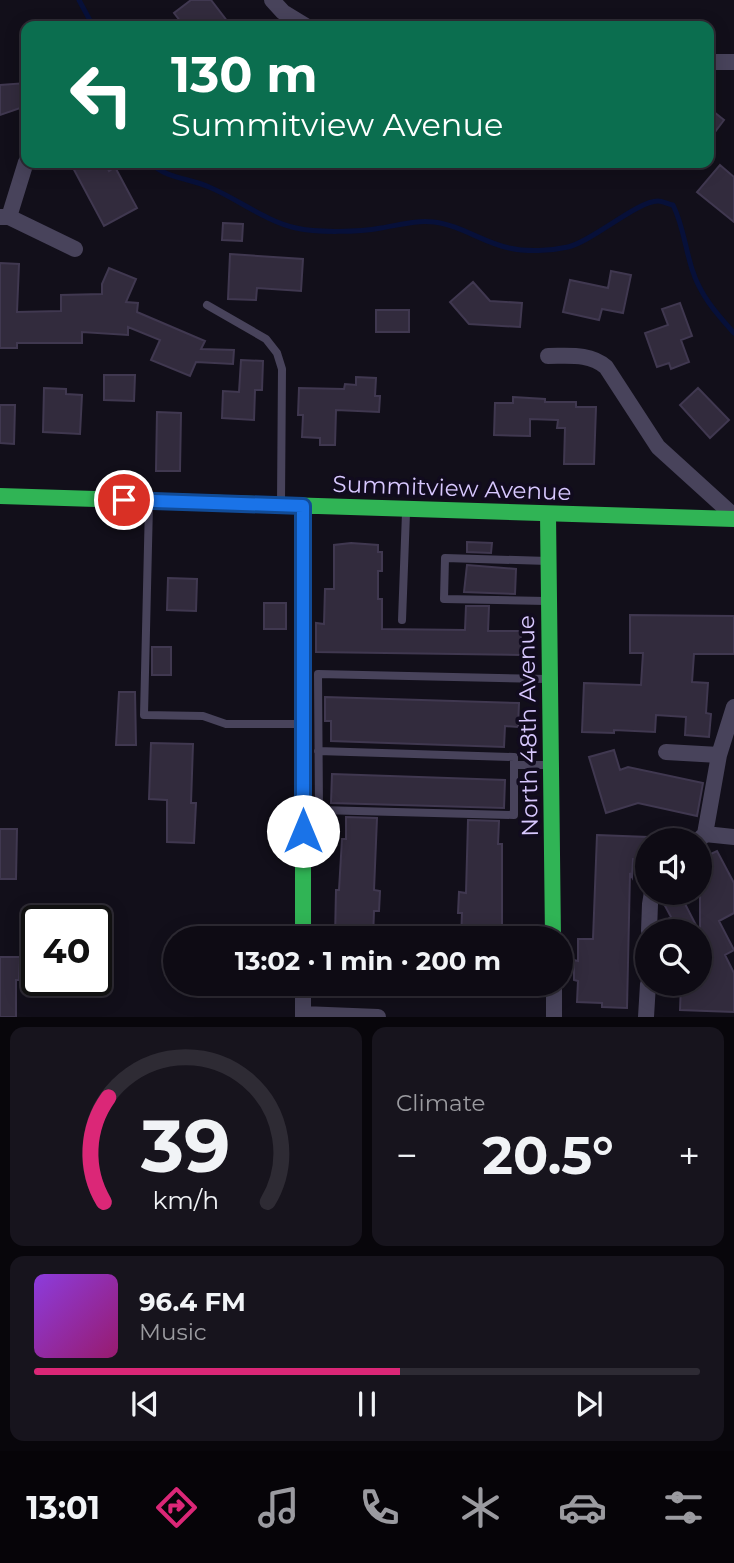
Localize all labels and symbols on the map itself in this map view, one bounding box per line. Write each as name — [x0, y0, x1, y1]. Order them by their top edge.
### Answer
pin — [94, 470, 154, 530]
street label: Summitview Avenue — [332, 470, 572, 506]
street label: North 48th Avenue — [512, 615, 544, 837]
position arrow — [266, 794, 340, 868]
speed limit sign: 40 — [21, 905, 112, 996]

